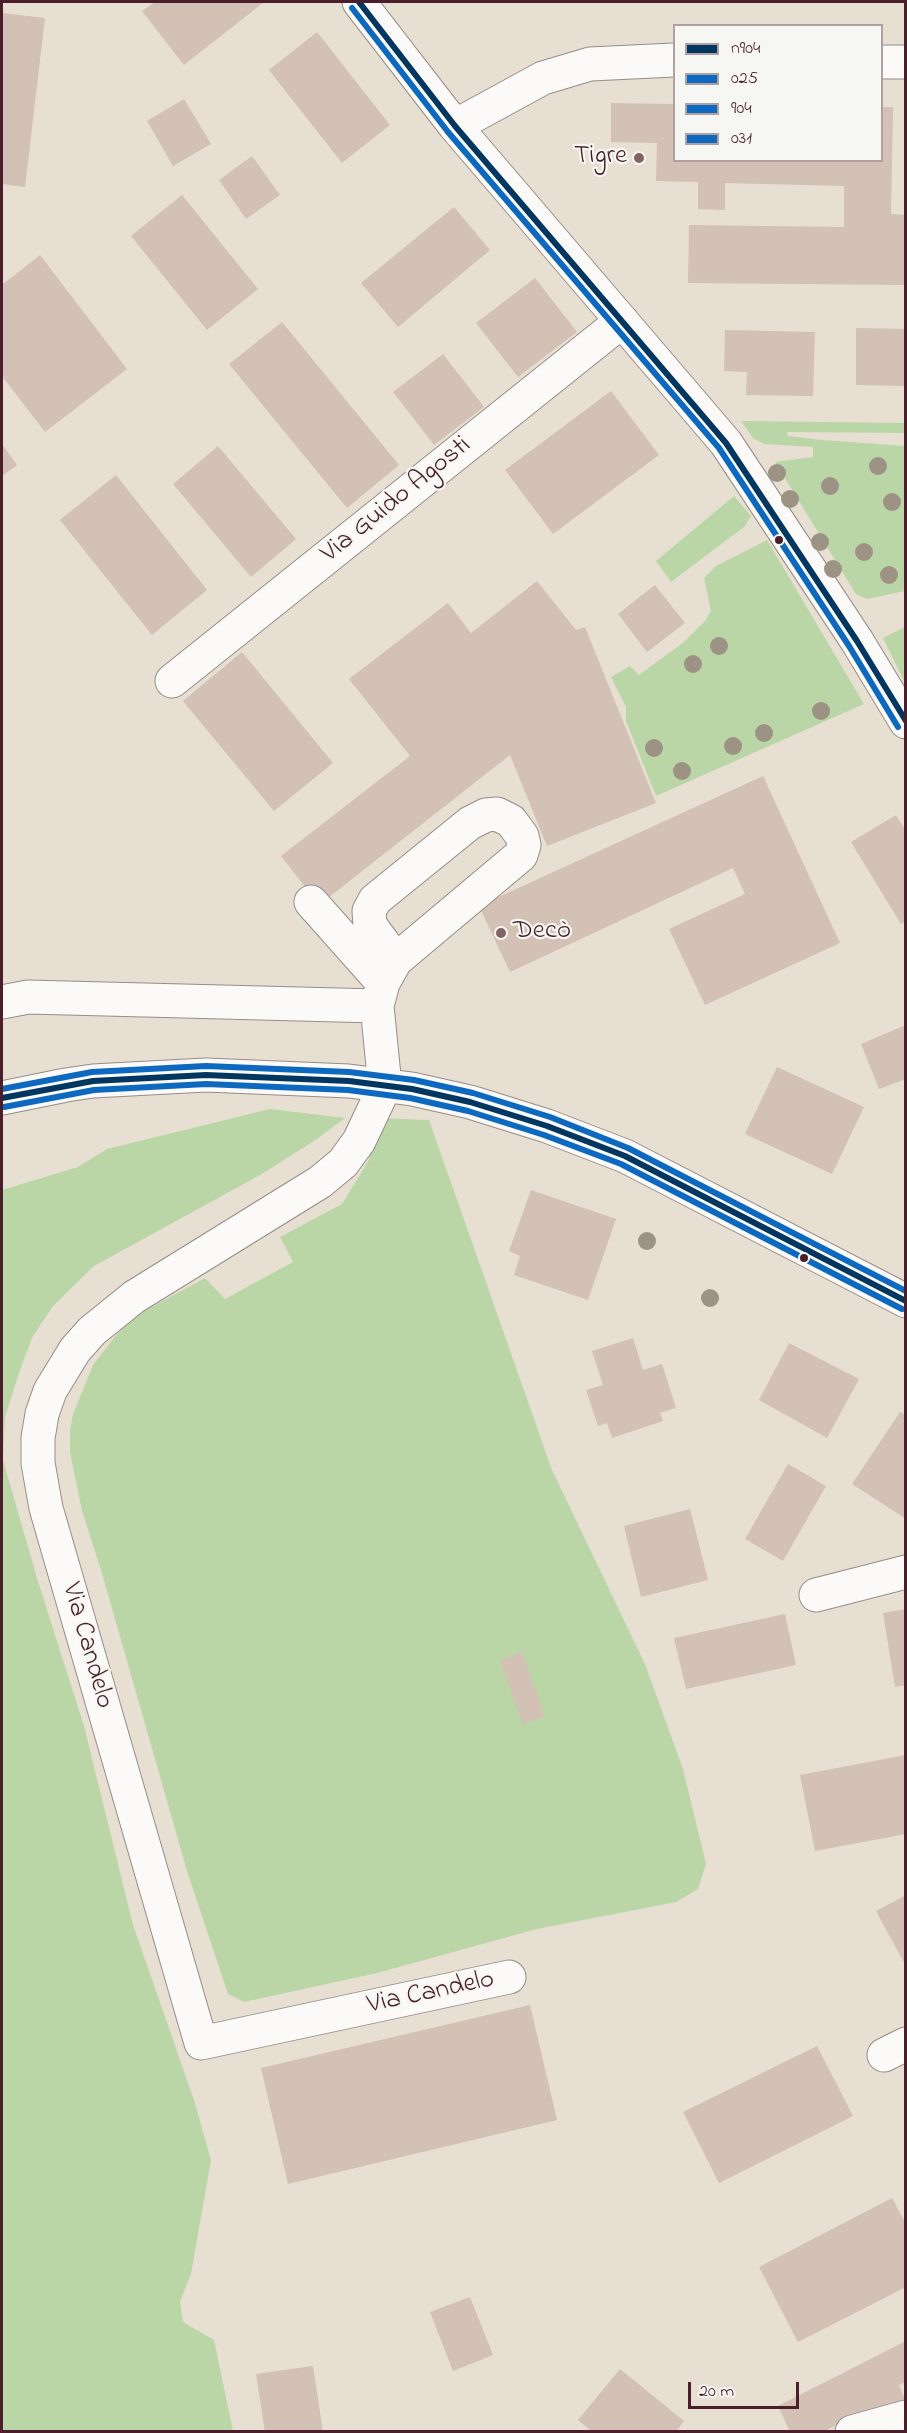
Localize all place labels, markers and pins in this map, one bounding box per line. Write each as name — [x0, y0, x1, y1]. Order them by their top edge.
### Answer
place label: Tigre — [574, 142, 627, 174]
marker: Tigre — [632, 151, 646, 165]
unlabelled marker — [773, 534, 785, 546]
place label: Decò — [513, 917, 571, 949]
marker: Decò — [494, 926, 508, 940]
unlabelled marker — [798, 1252, 810, 1264]

